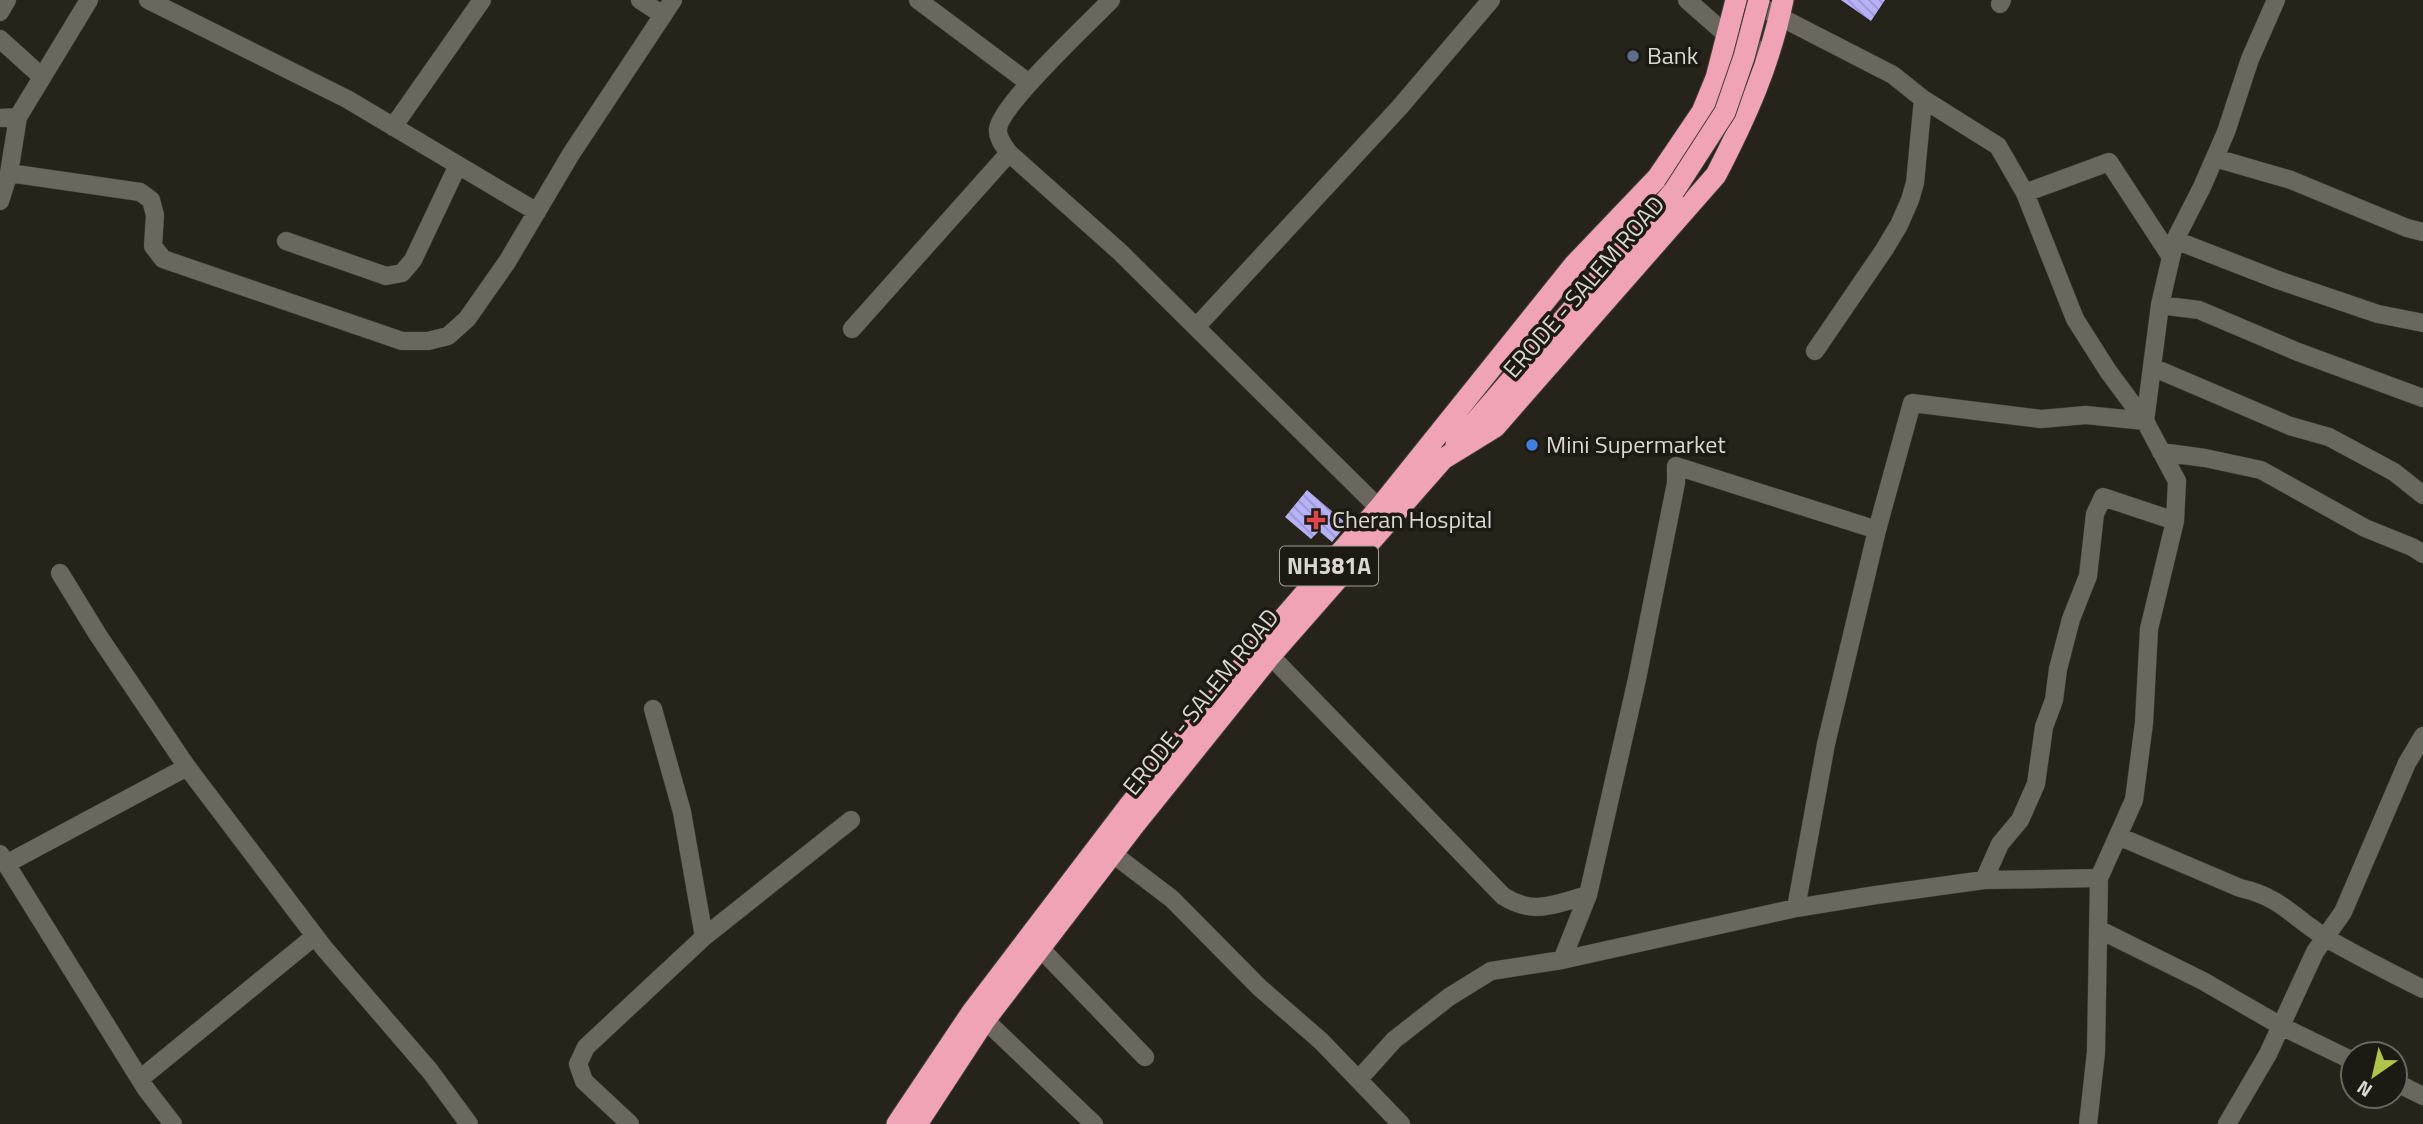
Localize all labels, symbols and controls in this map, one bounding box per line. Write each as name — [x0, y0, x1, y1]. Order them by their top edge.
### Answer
place label: Bank — [1647, 37, 1699, 73]
marker: Bank — [1625, 48, 1641, 64]
street label: ERODE - SALEM ROAD — [1494, 187, 1673, 385]
place label: Mini Supermarket — [1546, 426, 1726, 462]
marker: Mini Supermarket — [1524, 437, 1540, 453]
place label: Cheran Hospital — [1332, 501, 1492, 537]
marker: Cheran Hospital — [1306, 510, 1326, 530]
road number: NH381A — [1280, 546, 1378, 586]
street label: ERODE - SALEM ROAD — [1114, 600, 1287, 803]
north arrow — [2339, 1040, 2409, 1110]
text: N — [2351, 1074, 2378, 1105]

